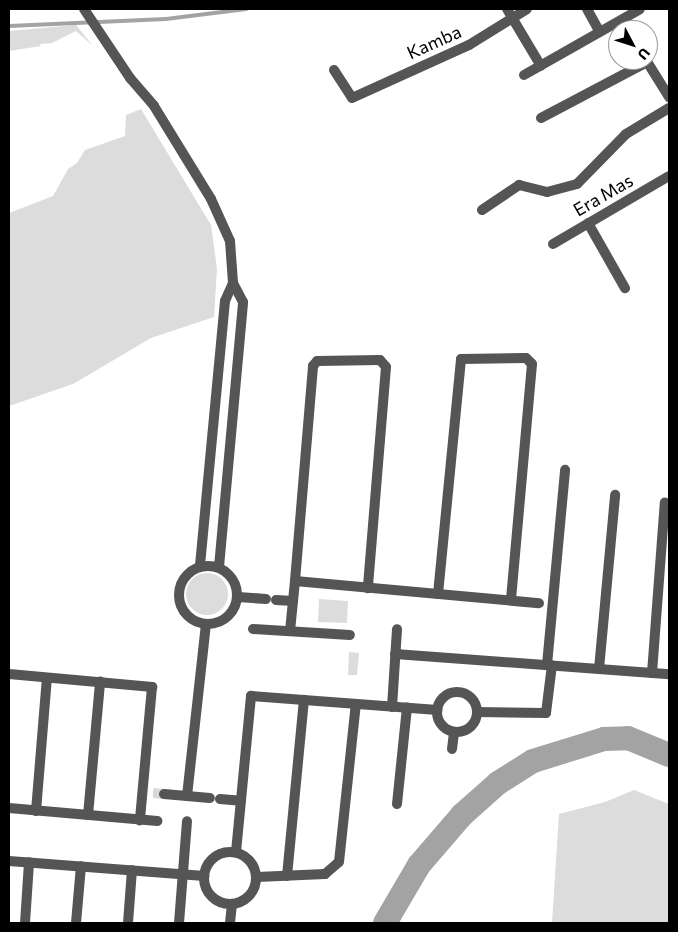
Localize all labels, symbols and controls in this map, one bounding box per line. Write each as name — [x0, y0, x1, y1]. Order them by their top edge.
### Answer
street label: Kamba — [403, 20, 465, 64]
north arrow — [608, 20, 658, 70]
text: U — [634, 45, 654, 64]
street label: Era Mas — [569, 169, 637, 221]

